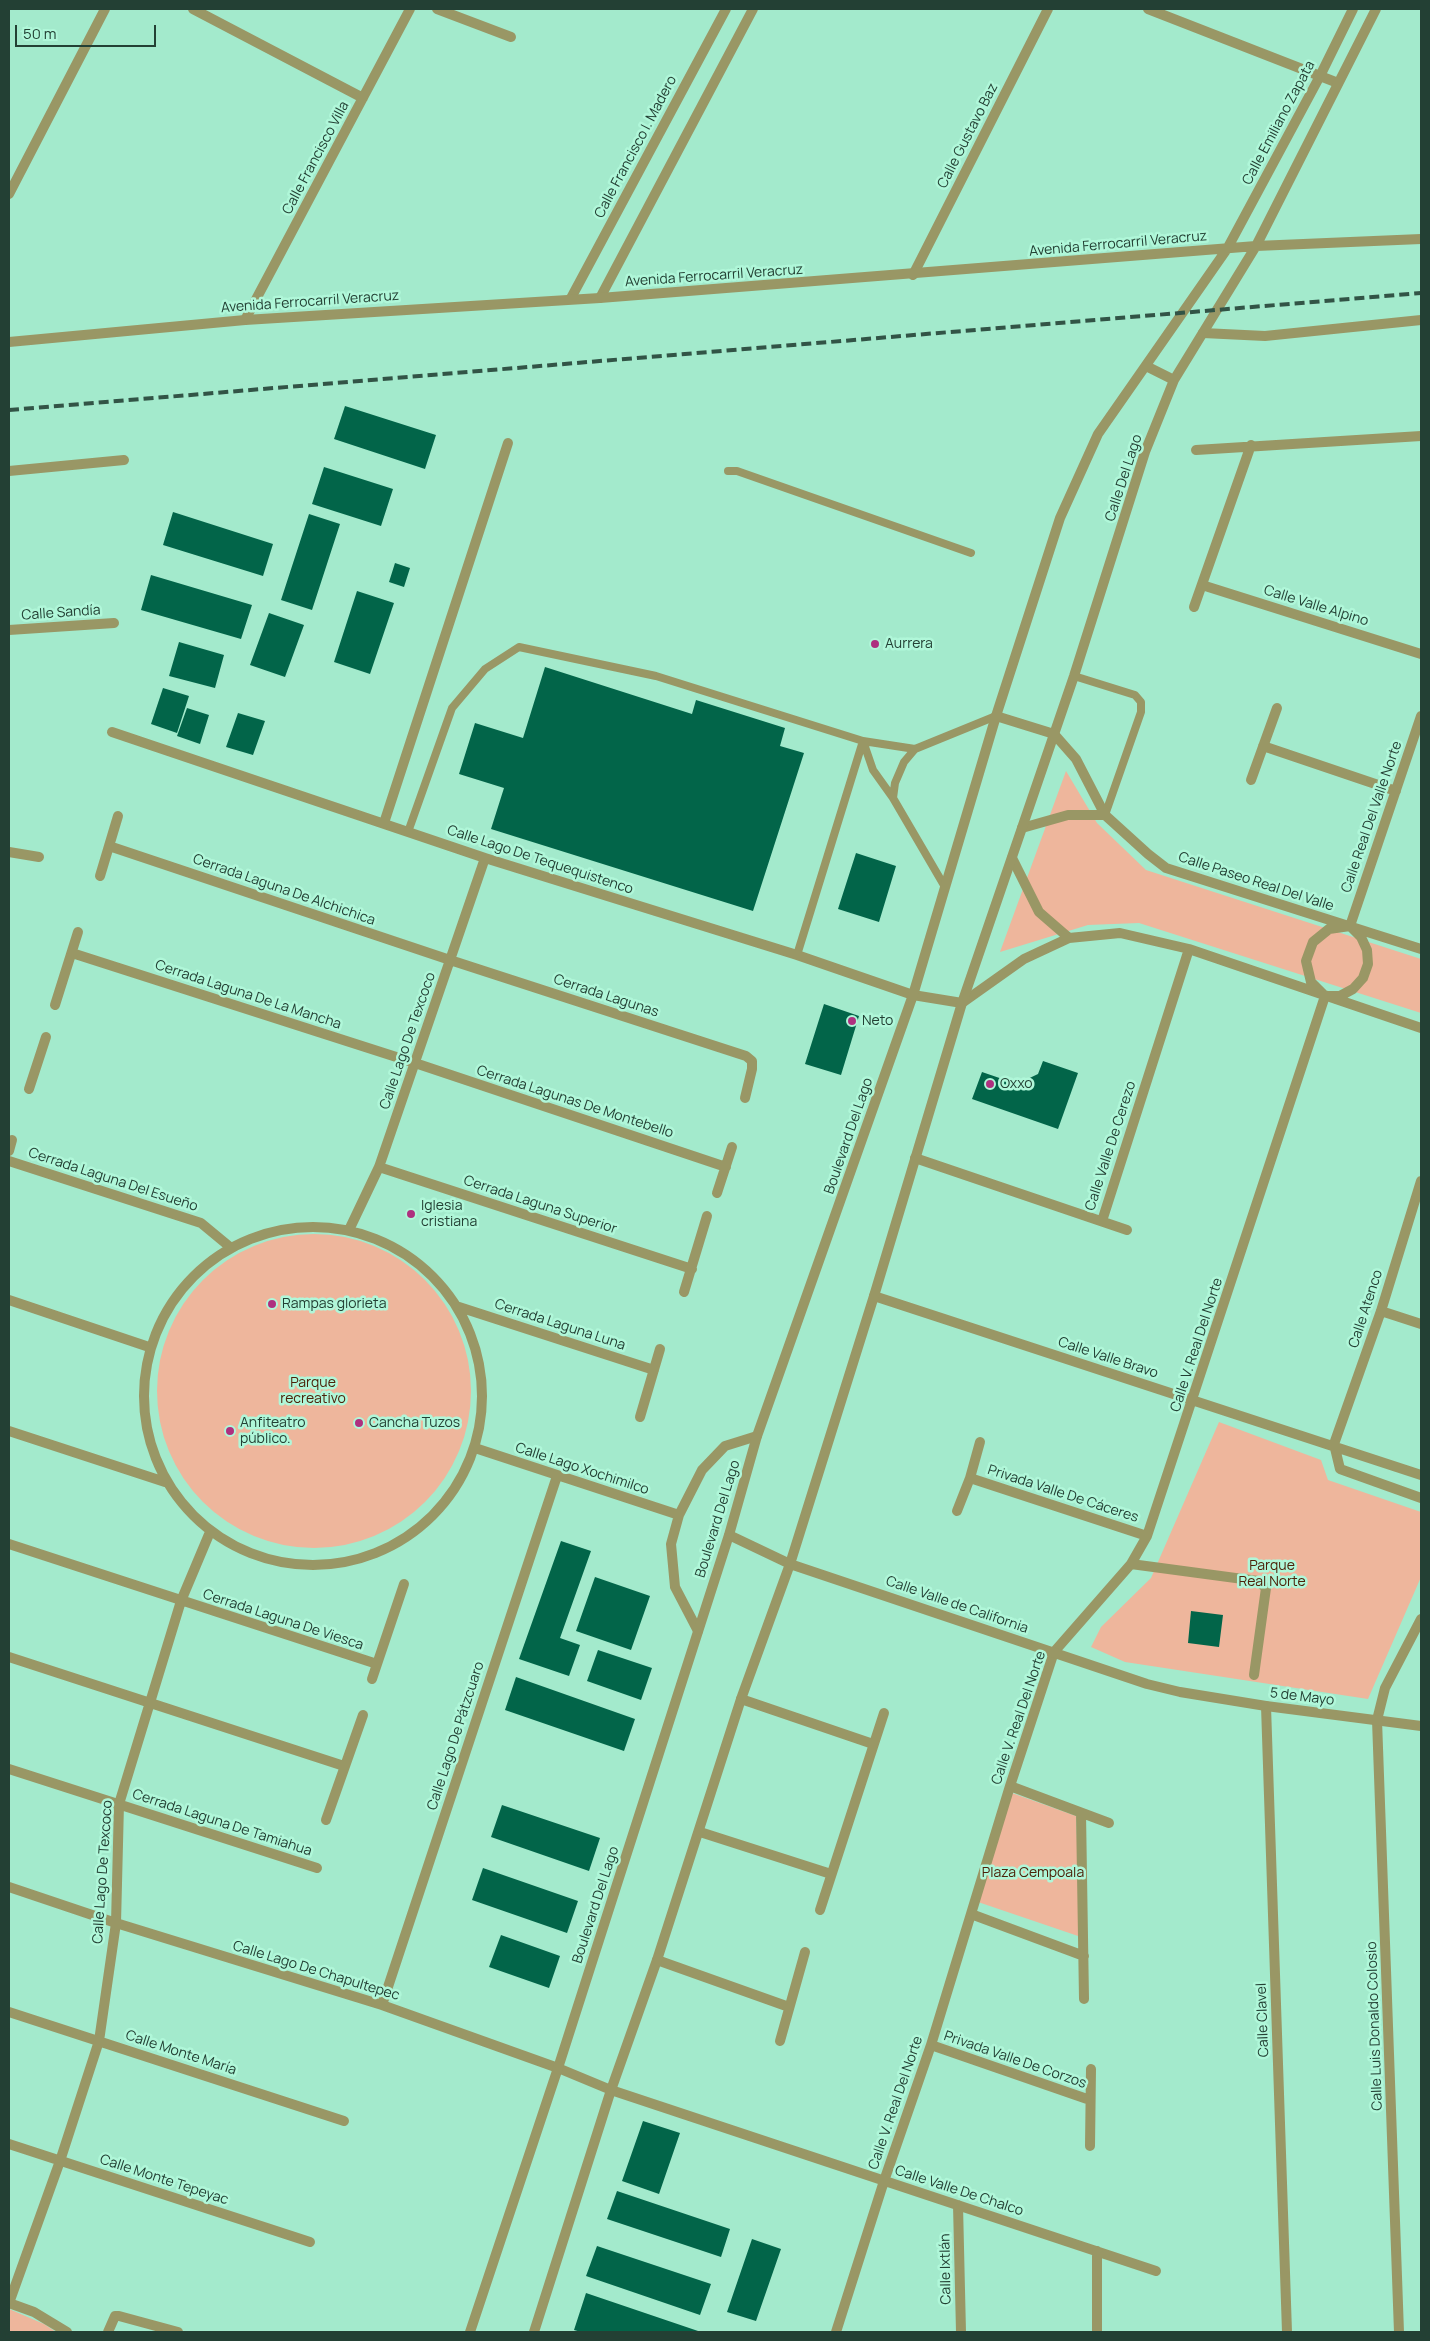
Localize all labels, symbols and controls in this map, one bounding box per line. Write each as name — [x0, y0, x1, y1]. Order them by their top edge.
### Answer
scale bar — [18, 15, 159, 47]
text: 50 m — [23, 23, 57, 44]
street label: Calle Emiliano Zapata — [1239, 58, 1319, 188]
street label: Calle Francisco I. Madero — [591, 73, 681, 221]
street label: Calle Gustavo Baz — [934, 81, 1002, 191]
street label: Calle Francisco Villa — [279, 99, 353, 217]
street label: Avenida Ferrocarril Veracruz — [1028, 228, 1208, 260]
street label: Avenida Ferrocarril Veracruz — [624, 261, 804, 291]
street label: Avenida Ferrocarril Veracruz — [220, 287, 400, 317]
street label: Calle Del Lago — [1102, 432, 1146, 524]
street label: Calle Valle Alpino — [1262, 582, 1370, 630]
street label: Calle Sandía — [21, 602, 101, 624]
place label: Aurrera — [885, 636, 933, 652]
marker: Aurrera — [869, 638, 881, 650]
street label: Calle Real Del Valle Norte — [1338, 739, 1406, 895]
street label: Calle Lago De Tequequistenco — [445, 822, 635, 898]
street label: Calle Paseo Real Del Valle — [1176, 849, 1336, 915]
street label: Cerrada Laguna De Alchichica — [191, 851, 377, 929]
street label: Cerrada Laguna De La Mancha — [153, 957, 343, 1033]
street label: Calle Lago De Texcoco — [377, 970, 439, 1112]
street label: Cerrada Lagunas — [551, 971, 661, 1021]
place label: Neto — [862, 1013, 893, 1029]
marker: Neto — [846, 1015, 858, 1027]
street label: Cerrada Lagunas De Montebello — [474, 1062, 676, 1142]
street label: Boulevard Del Lago — [821, 1076, 877, 1196]
place label: Oxxo — [1000, 1076, 1033, 1092]
marker: Oxxo — [984, 1078, 996, 1090]
street label: Calle Valle De Cerezo — [1082, 1079, 1140, 1213]
street label: Cerrada Laguna Del Esueño — [26, 1145, 200, 1215]
street label: Cerrada Laguna Superior — [461, 1172, 619, 1238]
place label: Iglesia cristiana — [421, 1198, 477, 1230]
marker: Iglesia cristiana — [405, 1208, 417, 1220]
street label: Calle Atenco — [1345, 1268, 1387, 1350]
street label: Calle V. Real Del Norte — [1167, 1276, 1227, 1414]
place label: Rampas glorieta — [282, 1296, 386, 1312]
street label: Cerrada Laguna Luna — [492, 1296, 628, 1354]
marker: Rampas glorieta — [266, 1298, 278, 1310]
street label: Calle Valle Bravo — [1056, 1334, 1160, 1382]
park label: Parque recreativo — [280, 1375, 346, 1408]
place label: Anfiteatro público. — [240, 1415, 306, 1448]
place label: Cancha Tuzos — [369, 1415, 460, 1431]
marker: Cancha Tuzos — [353, 1417, 365, 1429]
marker: Anfiteatro público. — [224, 1425, 236, 1437]
street label: Calle Lago Xochimilco — [513, 1439, 651, 1499]
street label: Boulevard Del Lago — [692, 1458, 744, 1580]
street label: Privada Valle De Cáceres — [985, 1462, 1141, 1526]
park label: Parque Real Norte — [1238, 1558, 1306, 1590]
street label: Calle Valle de California — [884, 1573, 1030, 1637]
street label: Cerrada Laguna De Viesca — [201, 1586, 365, 1654]
street label: Calle V. Real Del Norte — [988, 1649, 1050, 1787]
street label: Calle Lago De Pátzcuaro — [424, 1660, 488, 1812]
street label: 5 de Mayo — [1269, 1685, 1335, 1709]
street label: Cerrada Laguna De Tamiahua — [130, 1786, 314, 1860]
street label: Calle Lago De Texcoco — [90, 1800, 116, 1944]
street label: Boulevard Del Lago — [569, 1844, 623, 1966]
park label: Plaza Cempoala — [982, 1865, 1084, 1881]
street label: Calle Lago De Chapultepec — [231, 1938, 401, 2004]
street label: Calle Luis Donaldo Colosio — [1364, 1941, 1386, 2111]
street label: Calle Clavel — [1253, 1983, 1273, 2057]
street label: Calle Monte María — [123, 2027, 239, 2079]
street label: Privada Valle De Corzos — [942, 2028, 1088, 2092]
street label: Calle V. Real Del Norte — [865, 2034, 927, 2172]
street label: Calle Monte Tepeyac — [98, 2151, 230, 2209]
street label: Calle Valle De Chalco — [893, 2162, 1025, 2220]
street label: Calle Ixtlán — [937, 2233, 955, 2305]

